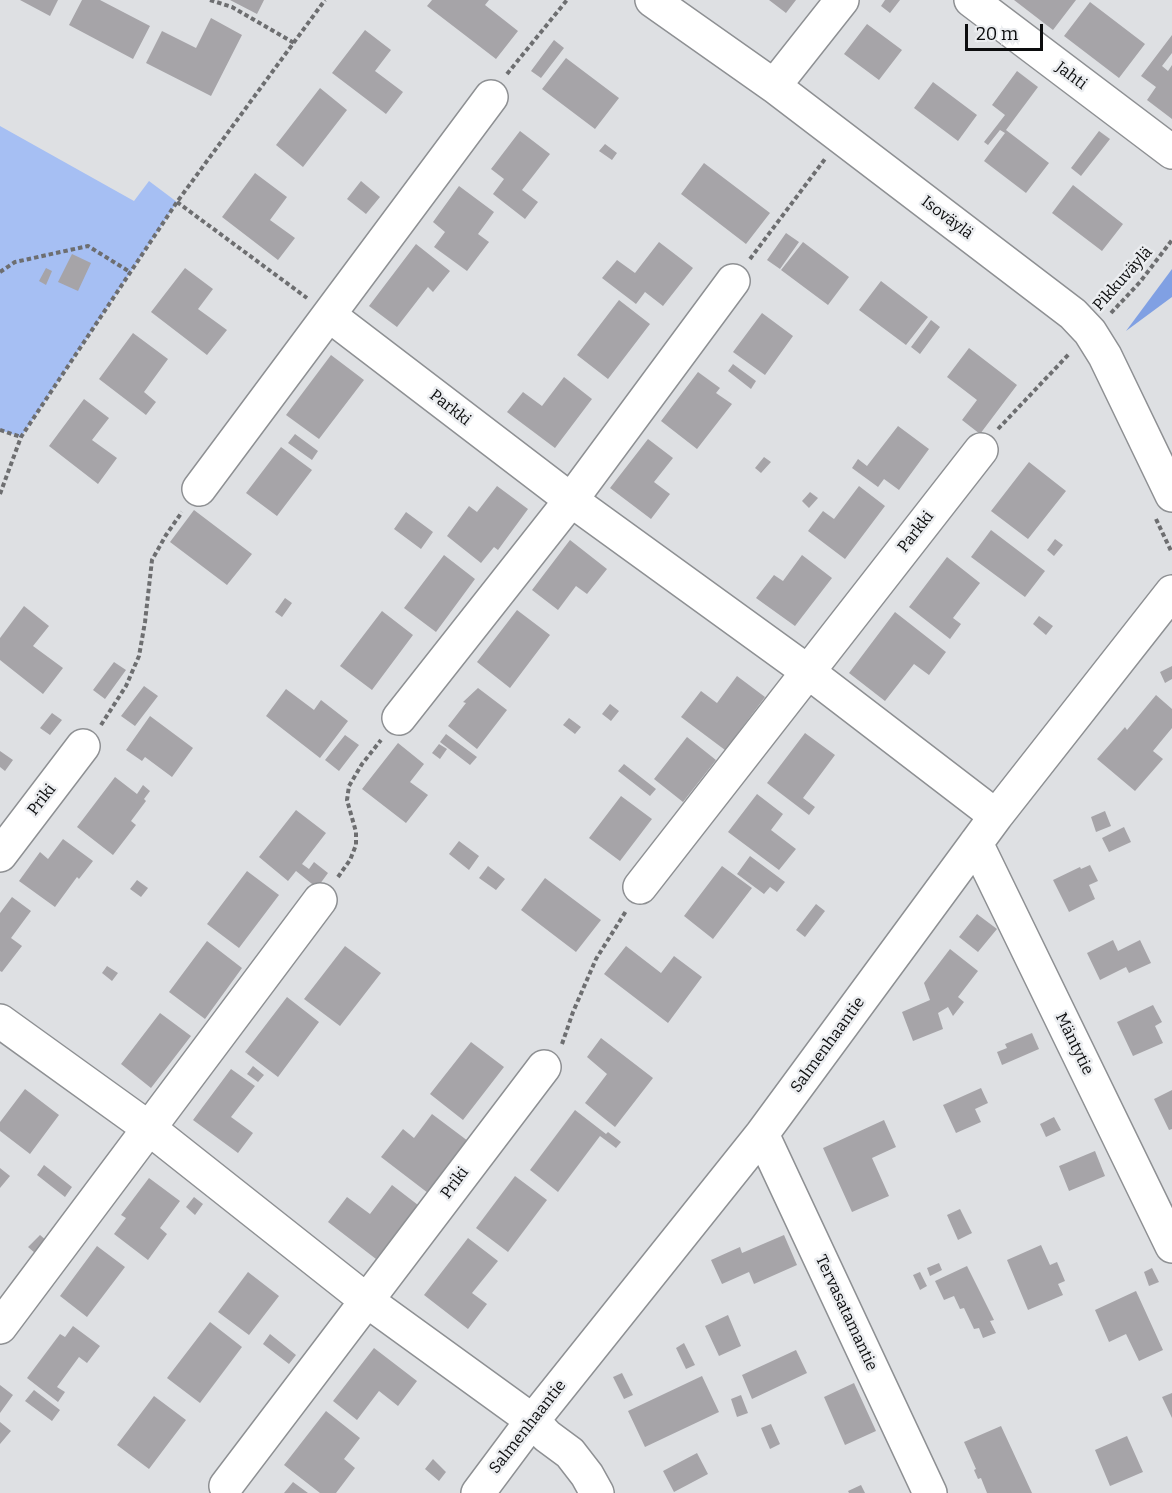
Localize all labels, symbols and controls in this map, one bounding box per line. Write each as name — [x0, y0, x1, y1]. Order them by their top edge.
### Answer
scale bar — [968, 12, 1046, 50]
text: 20 m — [976, 23, 1018, 45]
street label: Jahti — [1052, 58, 1090, 94]
street label: Isoväylä — [917, 192, 977, 244]
street label: Pikkuväylä — [1089, 243, 1157, 315]
street label: Parkki — [426, 386, 474, 430]
street label: Parkki — [894, 508, 938, 556]
street label: Priki — [24, 780, 60, 820]
street label: Salmenhaantie — [787, 993, 869, 1097]
street label: Mäntytie — [1051, 1010, 1097, 1078]
street label: Priki — [437, 1163, 473, 1203]
street label: Tervasatamantie — [811, 1252, 881, 1374]
street label: Salmenhaantie — [485, 1376, 571, 1478]

